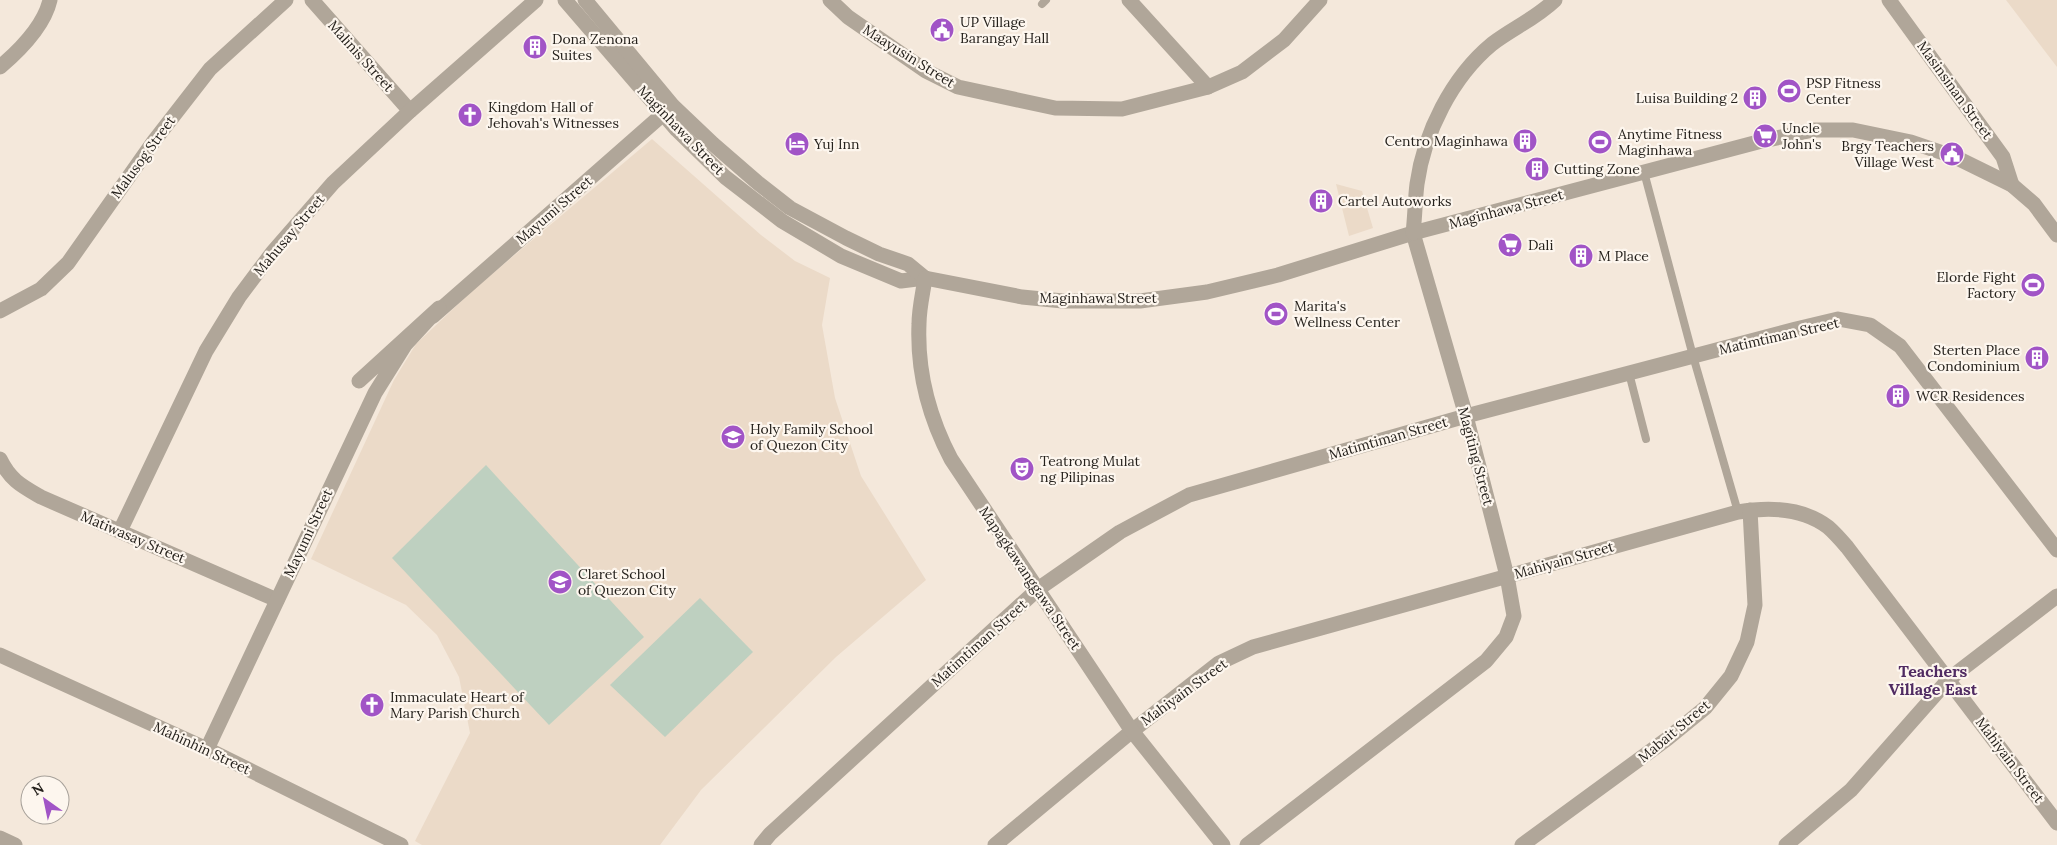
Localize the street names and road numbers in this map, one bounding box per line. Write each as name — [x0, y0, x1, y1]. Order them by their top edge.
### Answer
street label: Malinis Street — [324, 16, 398, 96]
street label: Maayusin Street — [860, 20, 959, 92]
street label: Masinsinan Street — [1913, 37, 1997, 143]
street label: Maginhawa Street — [634, 81, 729, 179]
street label: Malusog Street — [107, 112, 179, 202]
street label: Mayumi Street — [512, 171, 596, 248]
street label: Maginhawa Street — [1447, 185, 1566, 233]
street label: Mahusay Street — [250, 190, 329, 280]
street label: Maginhawa Street — [1039, 289, 1157, 307]
street label: Matimtiman Street — [1717, 313, 1841, 359]
street label: Magiting Street — [1454, 405, 1498, 508]
street label: Matimtiman Street — [1327, 412, 1450, 464]
street label: Mayumi Street — [280, 485, 337, 580]
street label: Mapagkawanggawa Street — [975, 503, 1085, 654]
street label: Matiwasay Street — [78, 507, 189, 567]
street label: Mahiyain Street — [1512, 537, 1616, 583]
street label: Matimtiman Street — [927, 595, 1031, 691]
street label: Mahiyain Street — [1137, 654, 1231, 729]
street label: Mabait Street — [1634, 695, 1714, 766]
street label: Mahiyain Street — [1972, 714, 2048, 807]
street label: Mahinhin Street — [151, 718, 254, 779]

